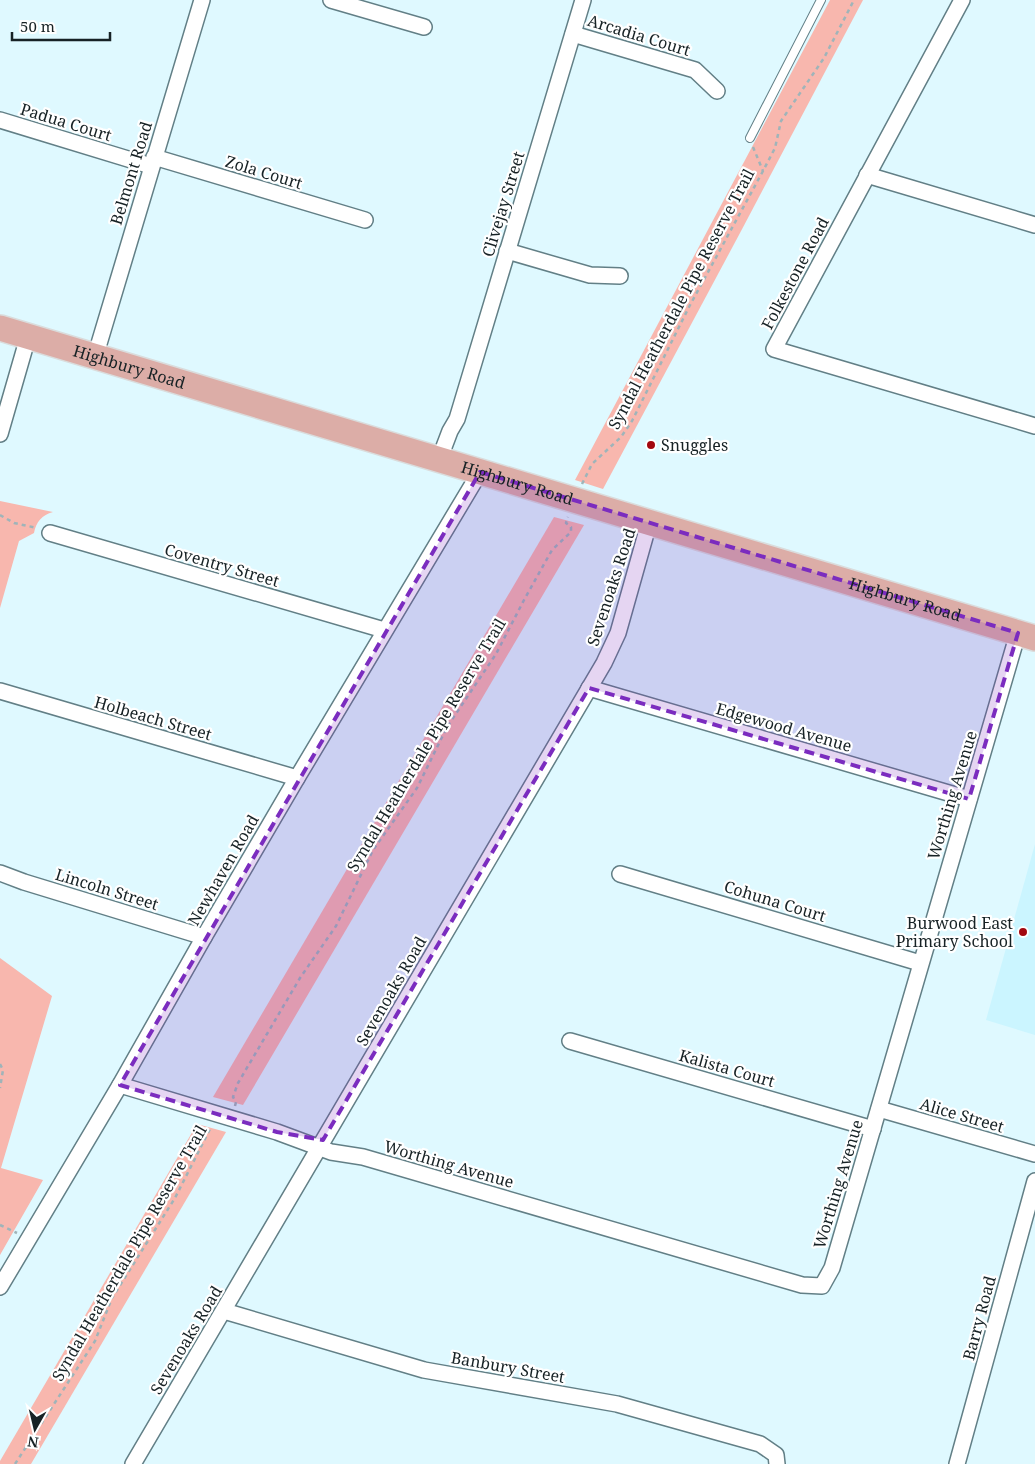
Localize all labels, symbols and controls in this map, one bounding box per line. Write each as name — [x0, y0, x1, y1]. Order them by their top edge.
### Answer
street label: Arcadia Court — [585, 9, 693, 61]
scale bar — [12, 10, 110, 42]
text: 50 m — [20, 16, 55, 36]
street label: Padua Court — [18, 98, 115, 146]
street label: Belmont Road — [105, 118, 157, 227]
street label: Clivejay Street — [477, 148, 530, 259]
street label: Zola Court — [223, 150, 305, 194]
street label: Syndal Heatherdale Pipe Reserve Trail — [603, 165, 759, 433]
street label: Folkestone Road — [756, 213, 834, 333]
street label: Highbury Road — [71, 340, 188, 394]
place label: Snuggles — [661, 434, 728, 456]
marker: Snuggles — [645, 439, 657, 451]
street label: Highbury Road — [459, 456, 576, 510]
street label: Sevenoaks Road — [582, 525, 641, 649]
street label: Coventry Street — [162, 538, 282, 592]
street label: Highbury Road — [847, 572, 964, 626]
street label: Syndal Heatherdale Pipe Reserve Trail — [341, 614, 511, 876]
street label: Holbeach Street — [92, 691, 215, 745]
street label: Edgewood Avenue — [713, 697, 855, 757]
street label: Worthing Avenue — [922, 728, 982, 862]
street label: Newhaven Road — [182, 810, 264, 929]
street label: Lincoln Street — [53, 863, 162, 915]
street label: Cohuna Court — [721, 875, 829, 927]
place label: Burwood East Primary School — [896, 912, 1013, 952]
marker: Burwood East Primary School — [1017, 926, 1029, 938]
street label: Sevenoaks Road — [351, 932, 431, 1050]
street label: Kalista Court — [677, 1044, 778, 1092]
street label: Alice Street — [917, 1092, 1007, 1138]
street label: Worthing Avenue — [808, 1117, 868, 1251]
street label: Syndal Heatherdale Pipe Reserve Trail — [46, 1121, 212, 1385]
street label: Worthing Avenue — [382, 1135, 516, 1193]
street label: Barry Road — [957, 1273, 1001, 1363]
street label: Sevenoaks Road — [145, 1281, 227, 1398]
street label: Banbury Street — [449, 1346, 567, 1388]
north arrow — [10, 1404, 60, 1454]
text: N — [26, 1432, 40, 1453]

